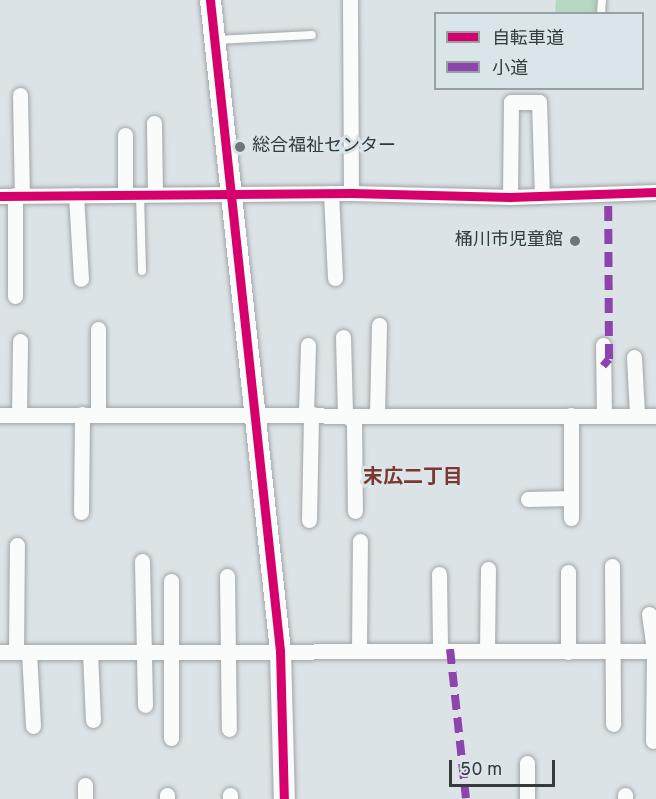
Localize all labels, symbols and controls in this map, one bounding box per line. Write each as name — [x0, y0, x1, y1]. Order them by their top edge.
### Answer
legend — [434, 12, 644, 90]
text: 自転車道 — [492, 28, 564, 51]
text: 小道 — [492, 58, 528, 81]
place label: 総合福祉センター — [252, 136, 396, 158]
marker: 総合福祉センター — [233, 140, 247, 154]
place label: 桶川市児童館 — [455, 230, 563, 252]
marker: 桶川市児童館 — [568, 234, 582, 248]
district label: 末広二丁目 — [363, 466, 463, 490]
scale bar — [452, 748, 558, 786]
text: 50 m — [460, 759, 502, 782]

